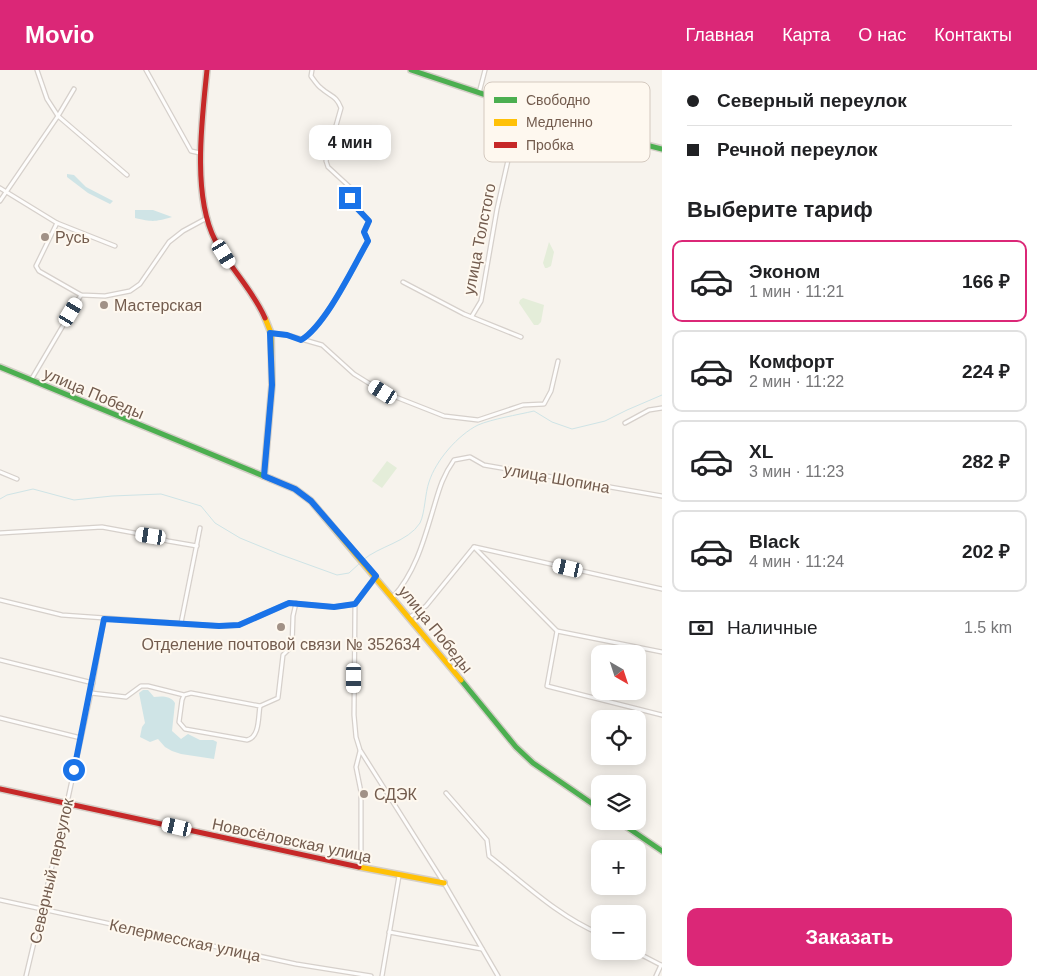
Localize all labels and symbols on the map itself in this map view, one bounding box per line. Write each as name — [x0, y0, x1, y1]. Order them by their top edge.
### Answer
legend — [484, 82, 650, 162]
text: Свободно — [526, 92, 591, 108]
text: Медленно — [526, 114, 593, 130]
callout: 4 мин — [309, 126, 391, 160]
text: Пробка — [526, 137, 574, 153]
street label: улица Толстого — [460, 182, 499, 296]
route end — [339, 187, 361, 209]
place label: Русь — [55, 229, 90, 246]
marker: Русь — [39, 231, 51, 243]
car — [209, 237, 238, 271]
car — [56, 295, 85, 329]
place label: Мастерская — [114, 297, 202, 314]
marker: Мастерская — [98, 299, 110, 311]
street label: улица Победы — [41, 365, 146, 422]
car — [366, 378, 399, 406]
street label: улица Шопина — [503, 461, 611, 496]
car — [135, 526, 166, 546]
car — [551, 557, 584, 579]
street label: улица Победы — [395, 582, 476, 676]
marker: Отделение почтовой связи № 352634 — [275, 621, 287, 633]
place label: Отделение почтовой связи № 352634 — [141, 636, 421, 653]
north arrow — [591, 645, 646, 700]
car — [346, 663, 361, 693]
route start — [63, 759, 85, 781]
place label: СДЭК — [374, 786, 418, 803]
marker: СДЭК — [358, 788, 370, 800]
street label: Северный переулок — [26, 796, 77, 945]
street label: Новосёловская улица — [211, 815, 373, 866]
car — [160, 816, 193, 838]
street label: Келермесская улица — [108, 916, 262, 965]

